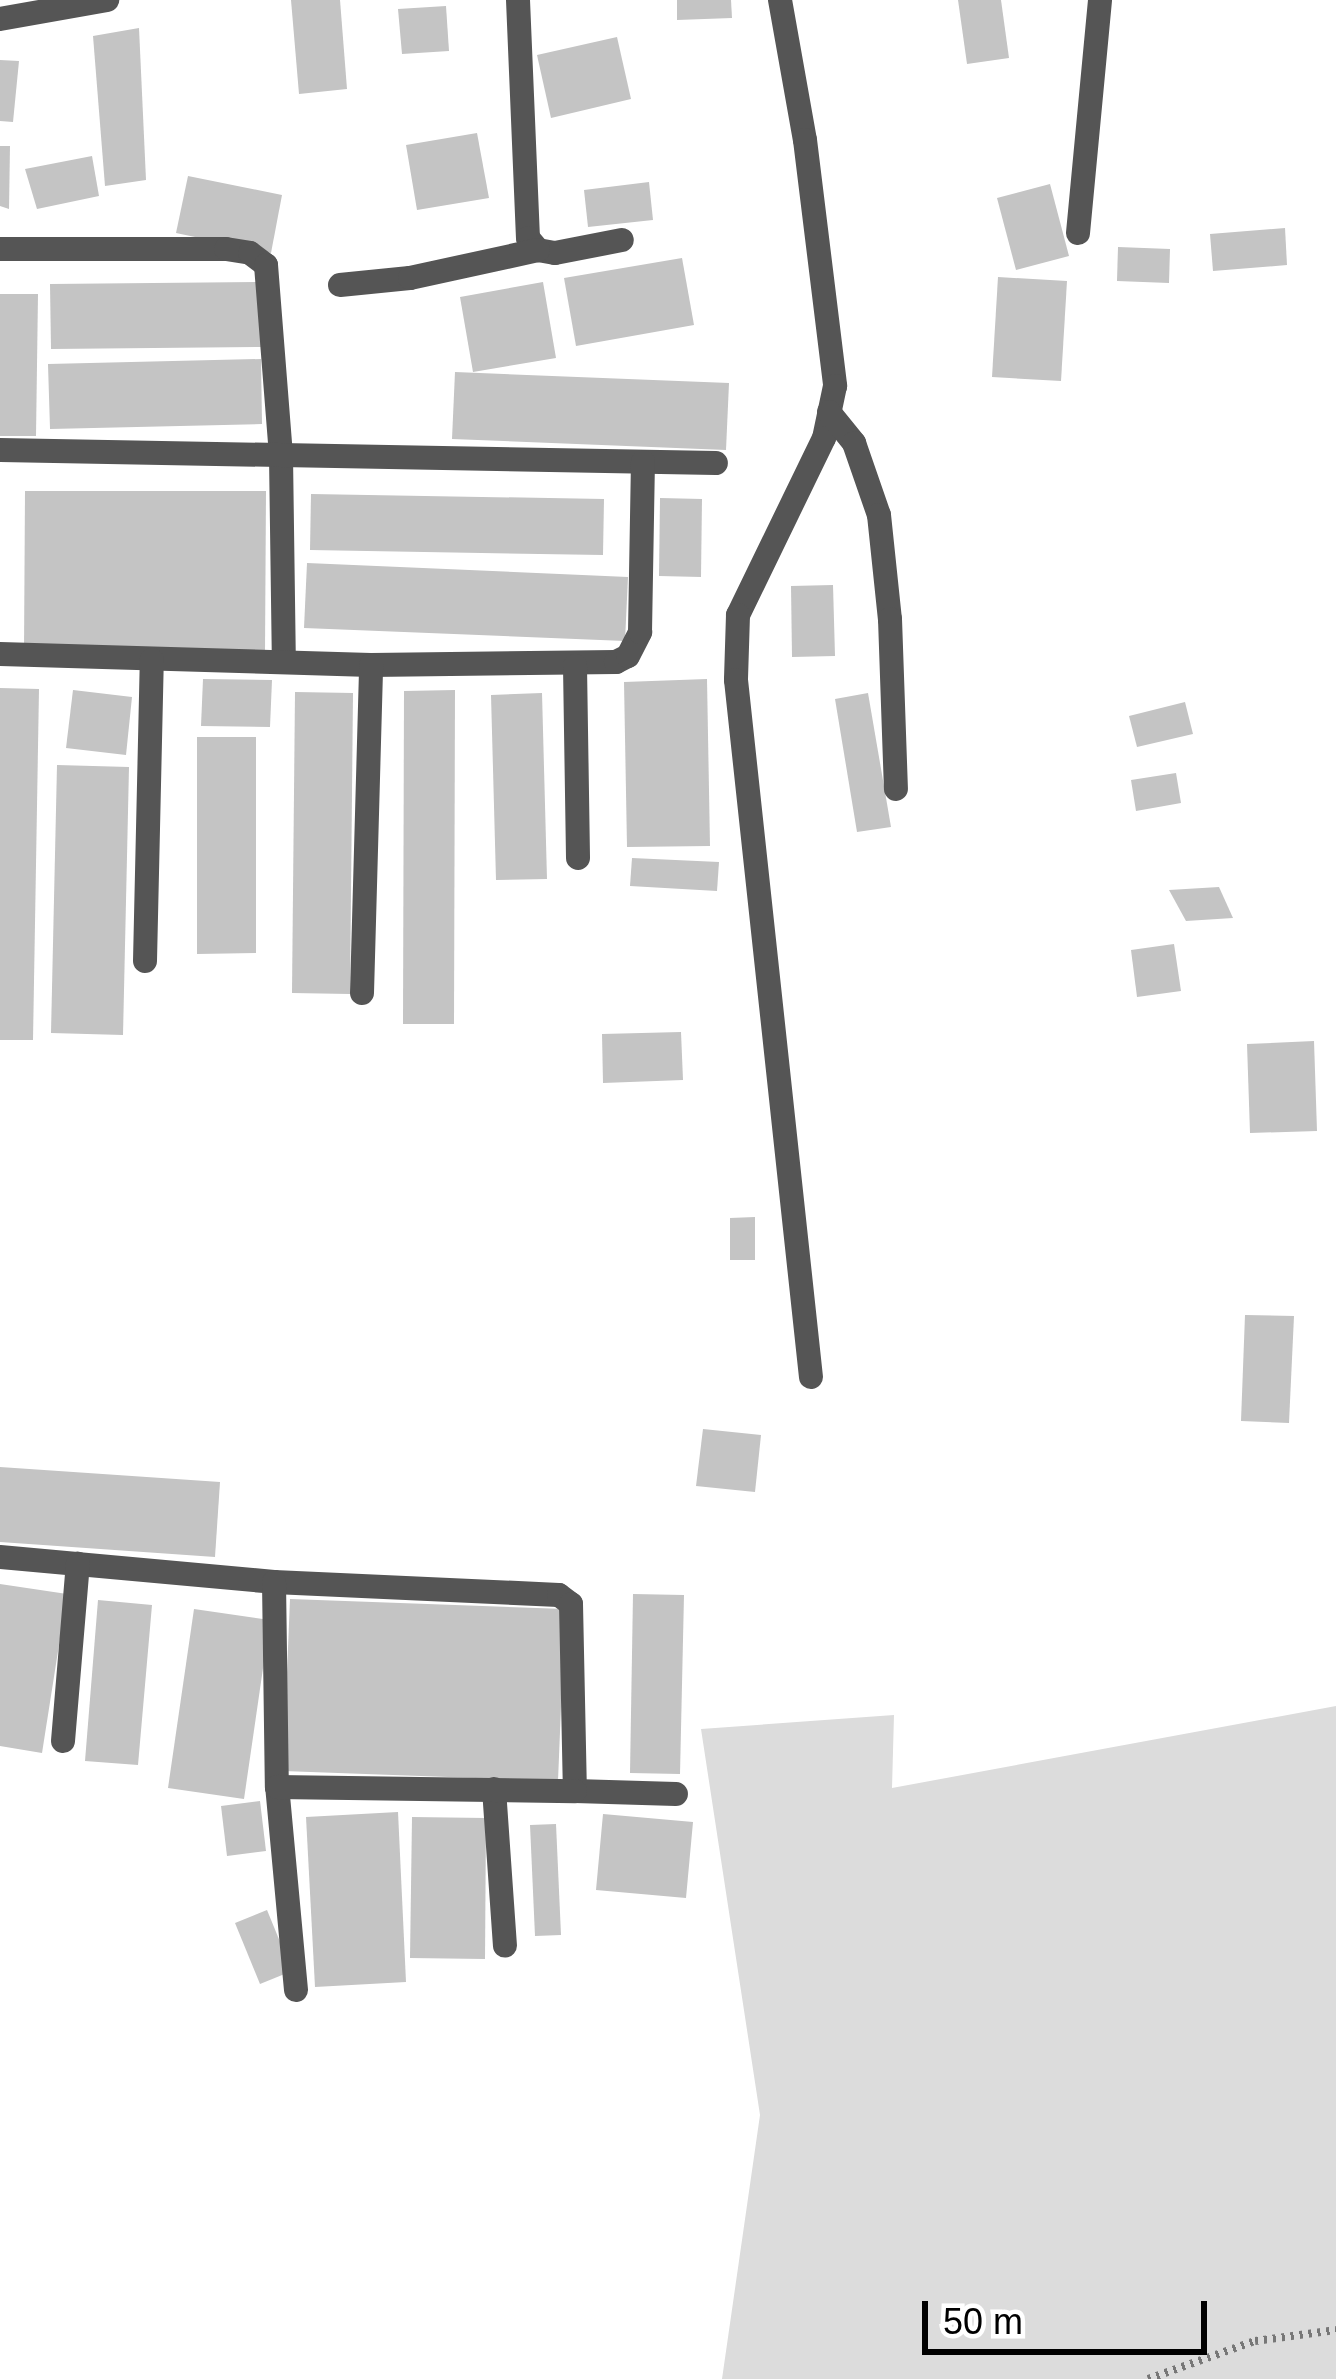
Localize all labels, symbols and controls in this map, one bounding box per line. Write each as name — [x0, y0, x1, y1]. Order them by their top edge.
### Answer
scale bar — [928, 2277, 1213, 2351]
text: 50 m — [943, 2301, 1023, 2342]

